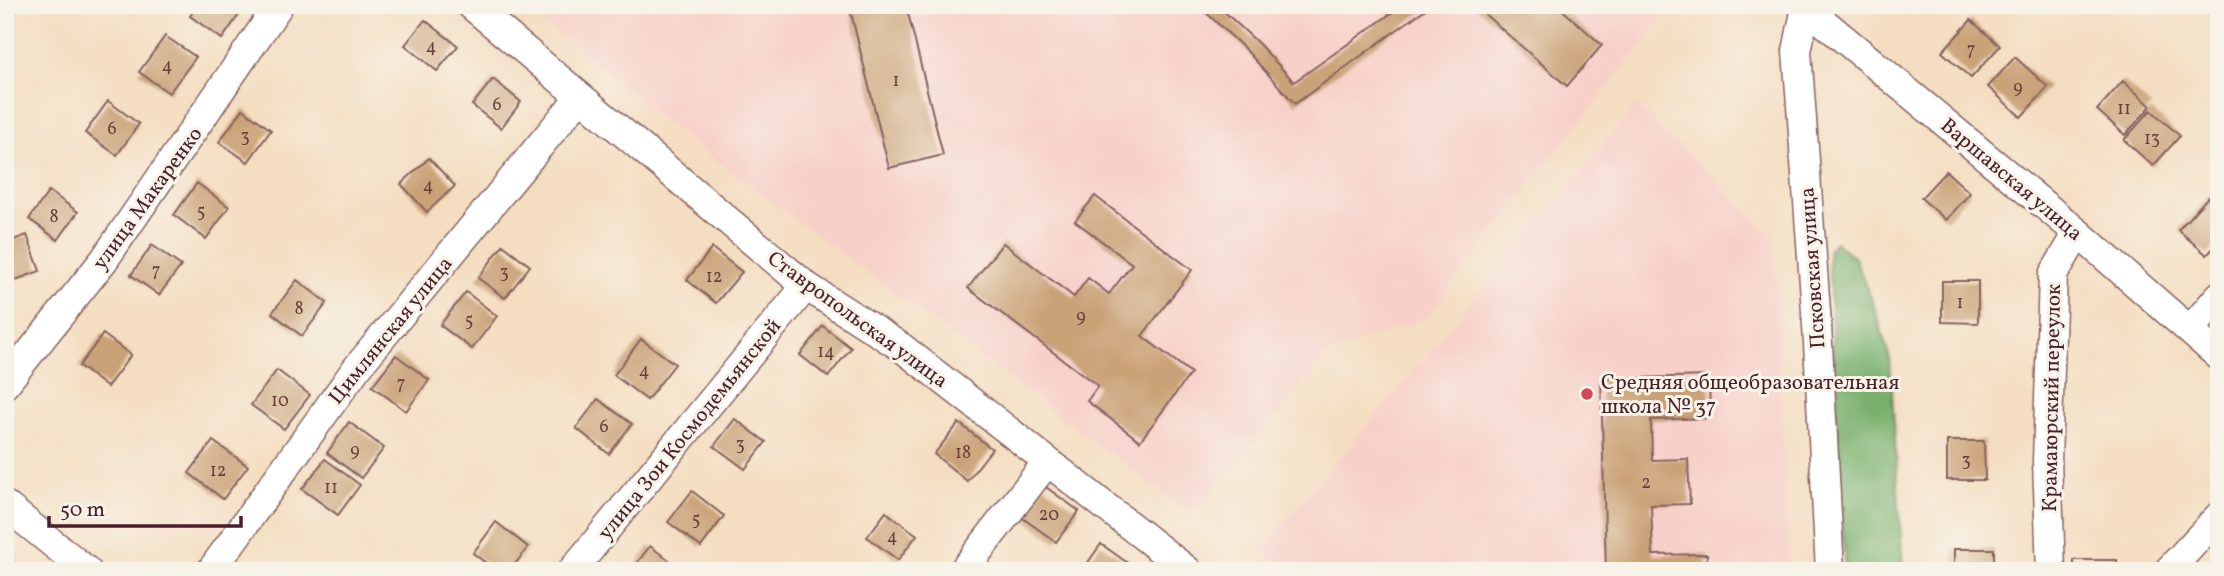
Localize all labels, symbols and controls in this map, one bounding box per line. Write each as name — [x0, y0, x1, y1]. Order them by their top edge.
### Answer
house number: 4 — [426, 35, 436, 60]
house number: 7 — [1967, 38, 1975, 63]
house number: 4 — [162, 54, 172, 79]
house number: 1 — [893, 69, 899, 94]
house number: 9 — [2013, 76, 2023, 101]
house number: 6 — [492, 93, 502, 118]
house number: 11 — [2117, 97, 2131, 122]
street label: Варшавская улица — [1934, 112, 2088, 248]
house number: 6 — [107, 117, 117, 142]
street label: улица Макаренко — [86, 121, 210, 276]
house number: 3 — [240, 125, 250, 150]
house number: 13 — [2144, 127, 2160, 152]
house number: 4 — [423, 174, 433, 199]
street label: Псковская улица — [1793, 186, 1834, 350]
house number: 5 — [197, 200, 205, 225]
house number: 8 — [49, 205, 59, 230]
street label: Ставропольская улица — [761, 245, 953, 396]
street label: Цимлянская улица — [322, 251, 460, 411]
house number: 7 — [152, 259, 160, 284]
house number: 3 — [499, 261, 509, 286]
house number: 12 — [706, 265, 722, 290]
street label: Крамаюрский переулок — [2036, 284, 2069, 512]
house number: 1 — [1957, 291, 1963, 316]
house number: 8 — [294, 297, 304, 322]
house number: 9 — [1076, 305, 1086, 330]
house number: 5 — [465, 309, 473, 334]
street label: улица Зои Космодемьянской — [592, 313, 789, 547]
house number: 14 — [817, 340, 835, 365]
house number: 4 — [639, 359, 649, 384]
place label: Средняя общеобразовательная школа № 37 — [1601, 369, 1900, 422]
house number: 7 — [397, 372, 405, 397]
marker: Средняя общеобразовательная школа № 37 — [1579, 386, 1595, 402]
house number: 10 — [271, 389, 289, 414]
house number: 6 — [599, 415, 609, 440]
house number: 3 — [735, 433, 745, 458]
house number: 9 — [350, 439, 360, 464]
house number: 18 — [955, 441, 971, 466]
house number: 3 — [1961, 449, 1971, 474]
house number: 12 — [210, 459, 226, 484]
house number: 2 — [1641, 471, 1651, 496]
house number: 11 — [324, 476, 338, 501]
scale bar — [49, 485, 242, 529]
text: 50 m — [60, 496, 105, 525]
house number: 20 — [1039, 503, 1059, 528]
house number: 5 — [692, 508, 700, 533]
house number: 4 — [887, 525, 897, 550]

